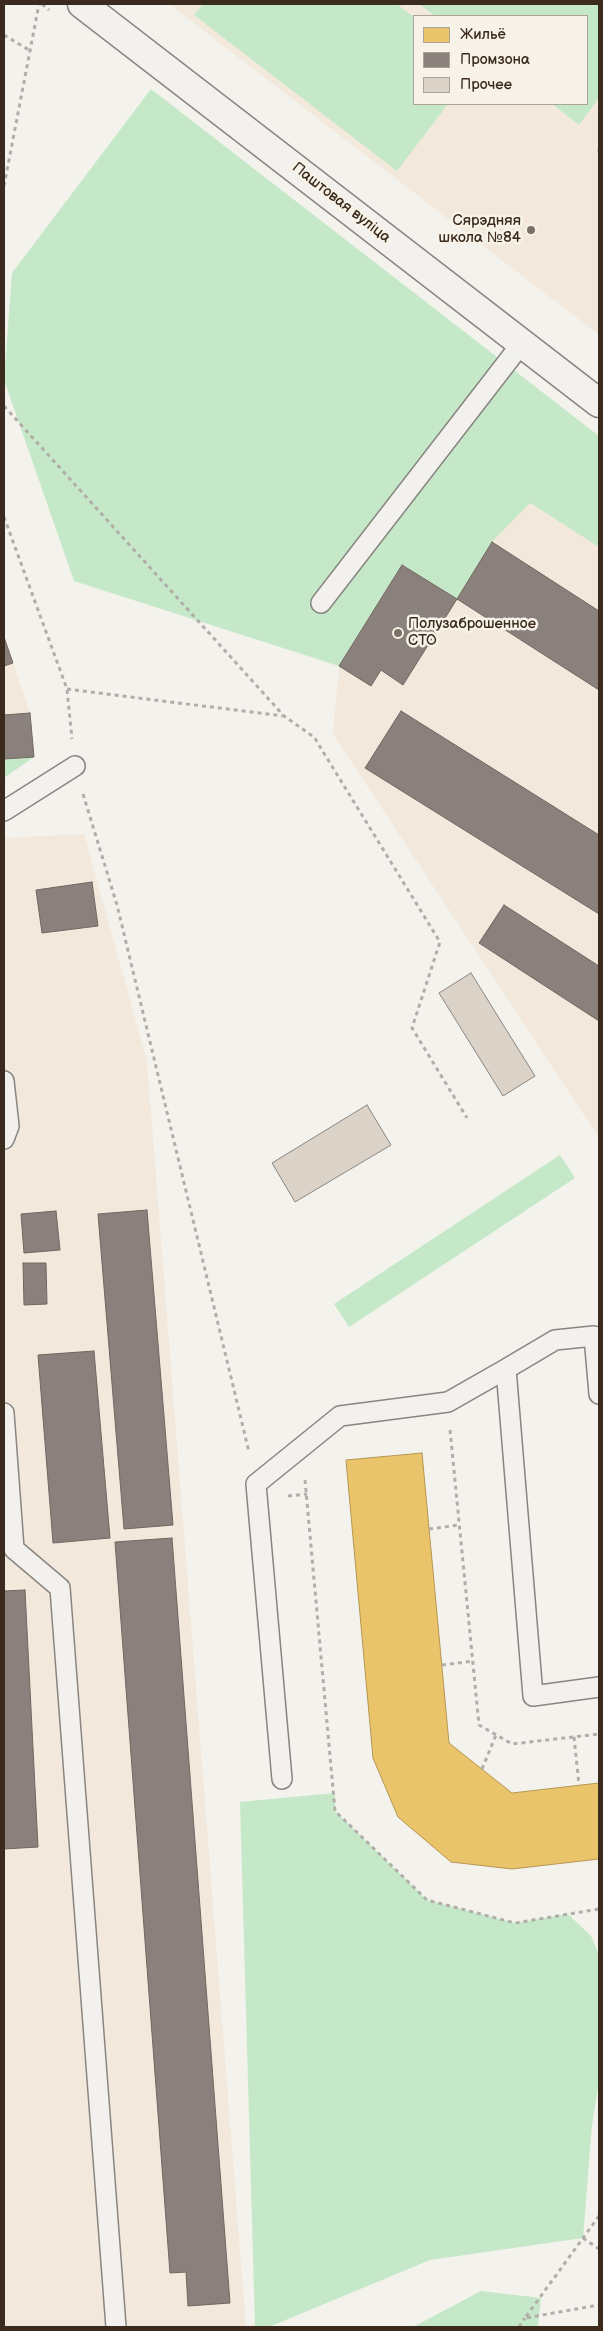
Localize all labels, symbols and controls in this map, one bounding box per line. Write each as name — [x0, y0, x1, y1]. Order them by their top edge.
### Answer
legend — [413, 15, 588, 105]
text: Жильё — [460, 25, 506, 44]
text: Промзона — [460, 50, 530, 69]
text: Прочее — [460, 75, 512, 94]
street label: Паштовая вуліца — [288, 159, 394, 247]
place label: Сярэдняя школа №84 — [439, 212, 521, 247]
marker: Сярэдняя школа №84 — [525, 224, 537, 236]
place label: Полузаброшенное СТО — [408, 615, 536, 650]
marker: Полузаброшенное СТО — [392, 627, 404, 639]

